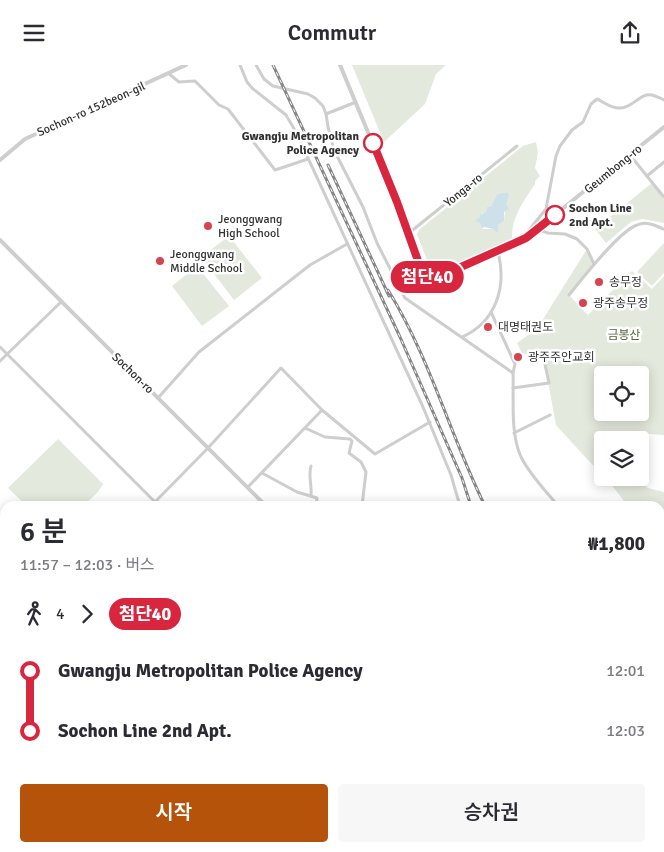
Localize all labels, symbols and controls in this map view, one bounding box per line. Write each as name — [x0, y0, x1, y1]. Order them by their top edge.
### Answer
icon: menu — [20, 19, 48, 47]
text: Commutr — [288, 19, 376, 46]
icon: share — [616, 19, 644, 47]
street label: Sochon-ro 152beon-gil — [35, 79, 148, 140]
place label: Gwangju Metropolitan Police Agency — [242, 129, 359, 158]
marker: Gwangju Metropolitan Police Agency — [363, 133, 383, 153]
street label: Geumbong-ro — [581, 142, 645, 197]
street label: Yonga-ro — [441, 170, 486, 210]
place label: Sochon Line 2nd Apt. — [569, 201, 632, 230]
marker: Sochon Line 2nd Apt. — [545, 205, 565, 225]
place label: Jeonggwang High School — [218, 212, 282, 241]
marker: Jeonggwang High School — [202, 220, 214, 232]
place label: Jeonggwang Middle School — [170, 247, 243, 276]
marker: Jeonggwang Middle School — [154, 255, 166, 267]
line badge: 첨단40 — [392, 261, 462, 293]
text: 첨단40 — [401, 266, 453, 288]
place label: 송무정 — [609, 275, 642, 290]
marker: 송무정 — [593, 276, 605, 288]
place label: 광주송무정 — [593, 296, 648, 311]
marker: 광주송무정 — [577, 297, 589, 309]
place label: 대명태권도 — [498, 320, 553, 335]
marker: 대명태권도 — [482, 321, 494, 333]
park label: 금봉산 — [607, 328, 641, 343]
street label: Sochon-ro — [109, 350, 157, 397]
place label: 광주주안교회 — [528, 350, 594, 365]
marker: 광주주안교회 — [512, 351, 524, 363]
map controls — [594, 366, 649, 486]
button: locate — [594, 366, 649, 421]
button: layers — [594, 431, 649, 486]
text: 6 분 — [20, 515, 67, 549]
text: ₩1,800 — [588, 532, 645, 556]
text: 11:57 – 12:03 · 버스 — [20, 555, 155, 575]
icon: walk — [20, 600, 48, 628]
icon: forward — [73, 600, 101, 628]
text: 첨단40 — [119, 603, 171, 625]
text: 4 — [56, 604, 65, 624]
text: Gwangju Metropolitan Police Agency — [58, 659, 363, 683]
text: 12:01 — [606, 661, 645, 681]
text: Sochon Line 2nd Apt. — [58, 719, 232, 743]
text: 12:03 — [606, 721, 645, 741]
button: 시작 — [20, 784, 328, 842]
button: 승차권 — [338, 784, 645, 842]

